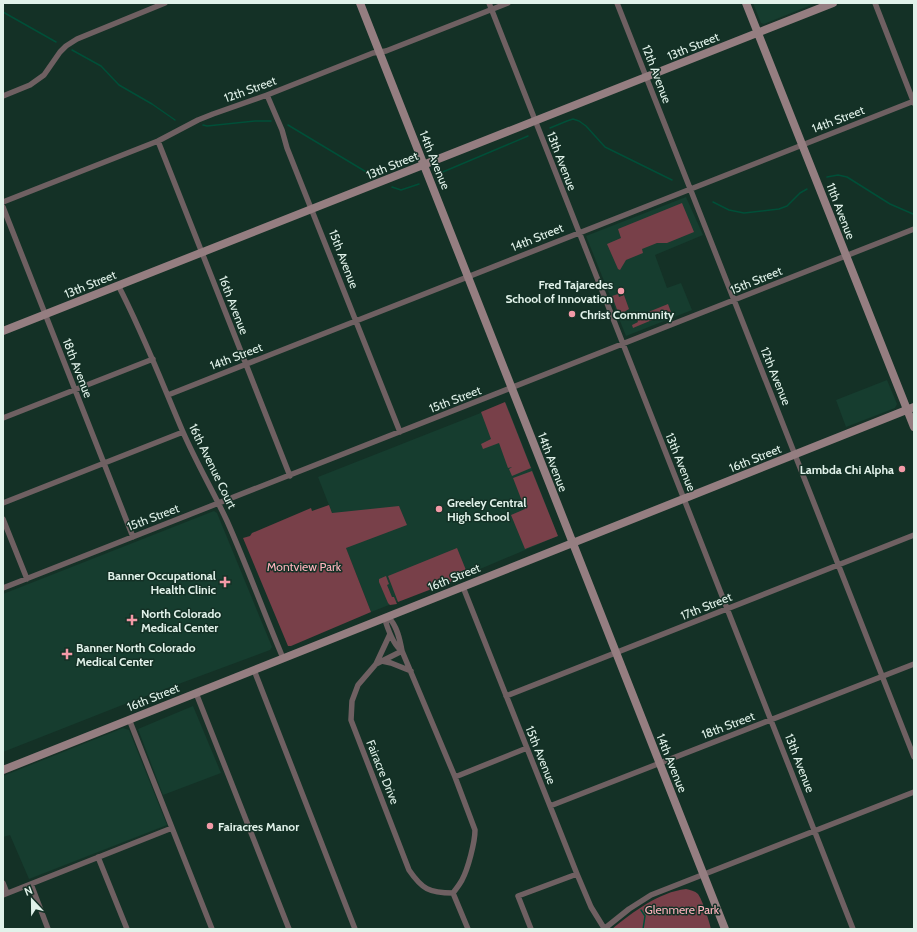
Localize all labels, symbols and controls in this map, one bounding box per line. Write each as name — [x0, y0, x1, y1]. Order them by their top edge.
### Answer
street label: 13th Street — [665, 29, 721, 63]
street label: 12th Avenue — [639, 43, 675, 105]
street label: 12th Street — [222, 73, 278, 105]
street label: 14th Street — [810, 102, 866, 136]
street label: 14th Avenue — [416, 128, 454, 192]
street label: 13th Avenue — [544, 130, 580, 192]
street label: 13th Street — [364, 148, 420, 182]
street label: 11th Avenue — [823, 181, 859, 241]
street label: 14th Street — [509, 220, 565, 254]
street label: 15th Avenue — [326, 228, 362, 290]
street label: 15th Street — [728, 263, 784, 297]
street label: 13th Street — [62, 267, 118, 301]
street label: 16th Avenue — [216, 273, 252, 337]
place label: Fred Tajaredes School of Innovation — [505, 277, 613, 306]
marker: Fred Tajaredes School of Innovation — [616, 286, 626, 296]
place label: Christ Community — [580, 307, 675, 322]
marker: Christ Community — [567, 309, 577, 319]
street label: 18th Avenue — [60, 336, 96, 400]
street label: 14th Street — [208, 339, 264, 373]
street label: 12th Avenue — [758, 345, 794, 407]
street label: 15th Street — [427, 382, 483, 416]
street label: 16th Avenue Court — [186, 421, 240, 511]
street label: 14th Avenue — [535, 430, 571, 494]
street label: 13th Avenue — [662, 431, 700, 493]
street label: 16th Street — [727, 441, 783, 475]
place label: Lambda Chi Alpha — [800, 462, 894, 477]
marker: Lambda Chi Alpha — [897, 464, 907, 474]
place label: Greeley Central High School — [447, 495, 527, 524]
street label: 15th Street — [125, 500, 181, 534]
marker: Greeley Central High School — [434, 504, 444, 514]
park label: Montview Park — [267, 559, 342, 574]
street label: 16th Street — [426, 560, 482, 594]
place label: Banner Occupational Health Clinic — [108, 568, 217, 597]
marker: Banner Occupational Health Clinic — [219, 576, 231, 588]
street label: 17th Street — [678, 589, 734, 623]
place label: North Colorado Medical Center — [141, 606, 221, 635]
marker: North Colorado Medical Center — [126, 614, 138, 626]
place label: Banner North Colorado Medical Center — [76, 640, 196, 669]
marker: Banner North Colorado Medical Center — [61, 648, 73, 660]
street label: 16th Street — [125, 680, 181, 714]
street label: 18th Street — [700, 708, 756, 742]
street label: 15th Avenue — [522, 724, 560, 786]
street label: 14th Avenue — [653, 731, 691, 795]
street label: 13th Avenue — [782, 732, 818, 794]
street label: Fairacre Drive — [363, 738, 403, 806]
place label: Fairacres Manor — [218, 819, 299, 834]
marker: Fairacres Manor — [205, 821, 215, 831]
north arrow — [12, 880, 52, 920]
text: N — [22, 883, 34, 899]
park label: Glenmere Park — [645, 902, 720, 917]

